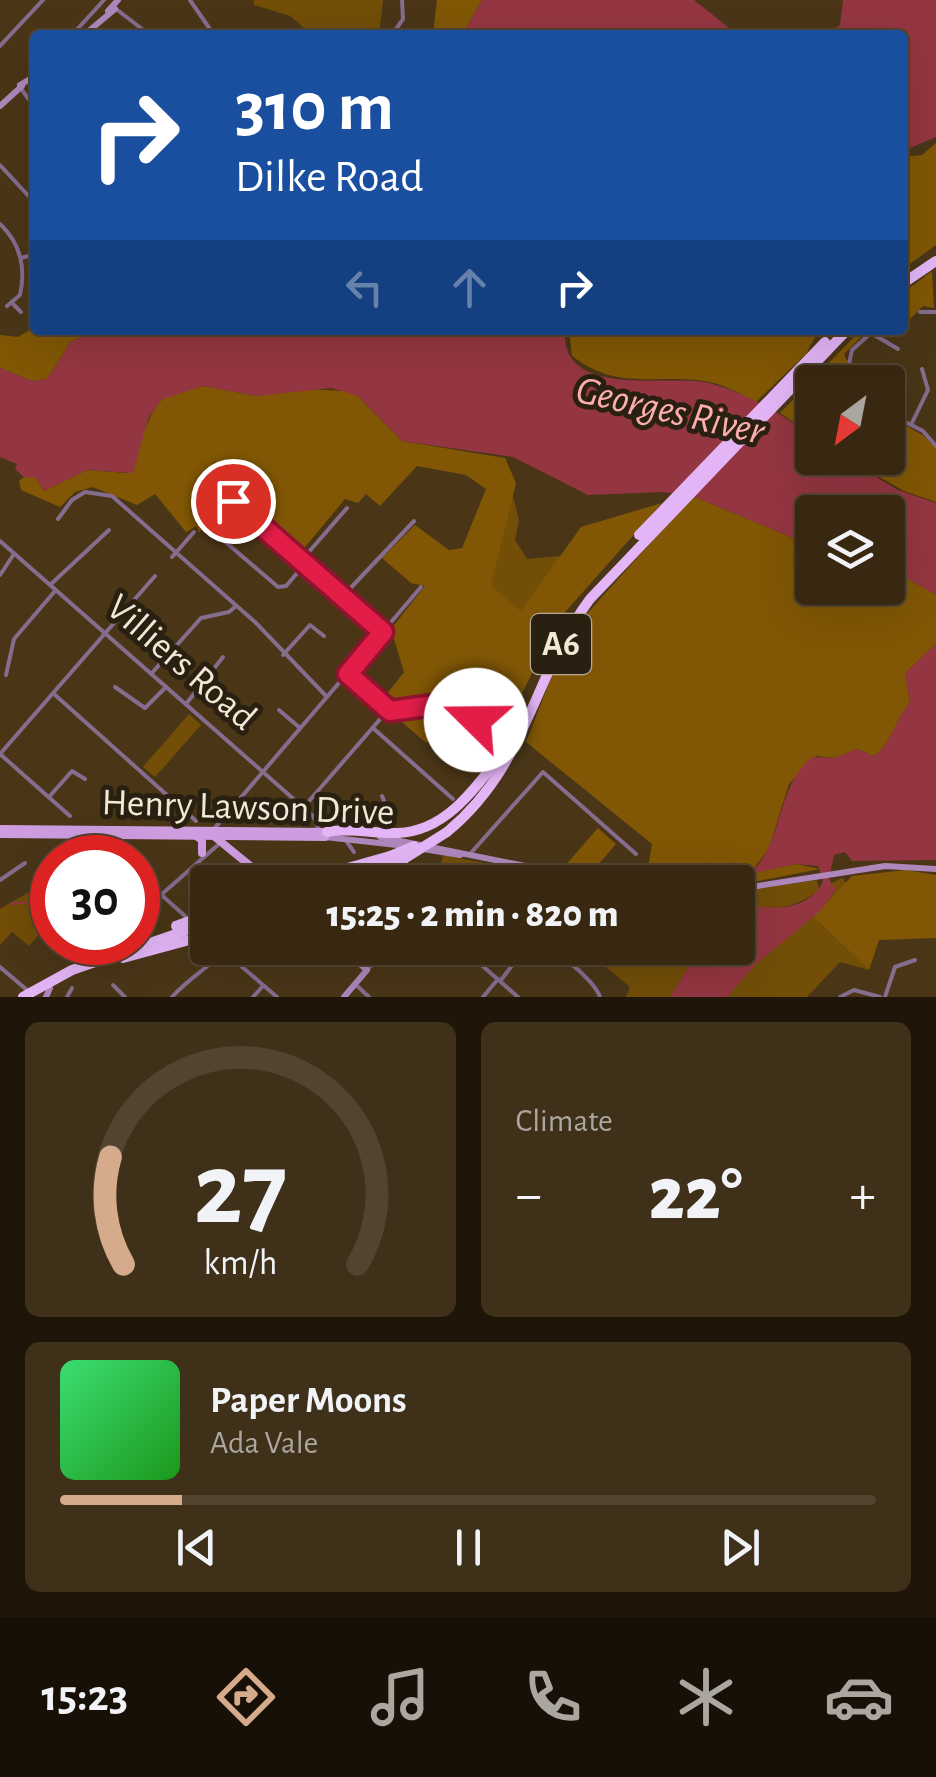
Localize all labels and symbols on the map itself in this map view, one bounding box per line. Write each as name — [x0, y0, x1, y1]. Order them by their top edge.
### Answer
north arrow — [795, 365, 905, 475]
water label: Georges River — [572, 370, 769, 452]
pin — [191, 459, 276, 544]
street label: Villiers Road — [99, 588, 263, 738]
road number: A6 — [531, 614, 591, 674]
position arrow — [424, 668, 528, 772]
street label: Henry Lawson Drive — [101, 784, 395, 832]
speed limit sign: 30 — [30, 835, 160, 965]

